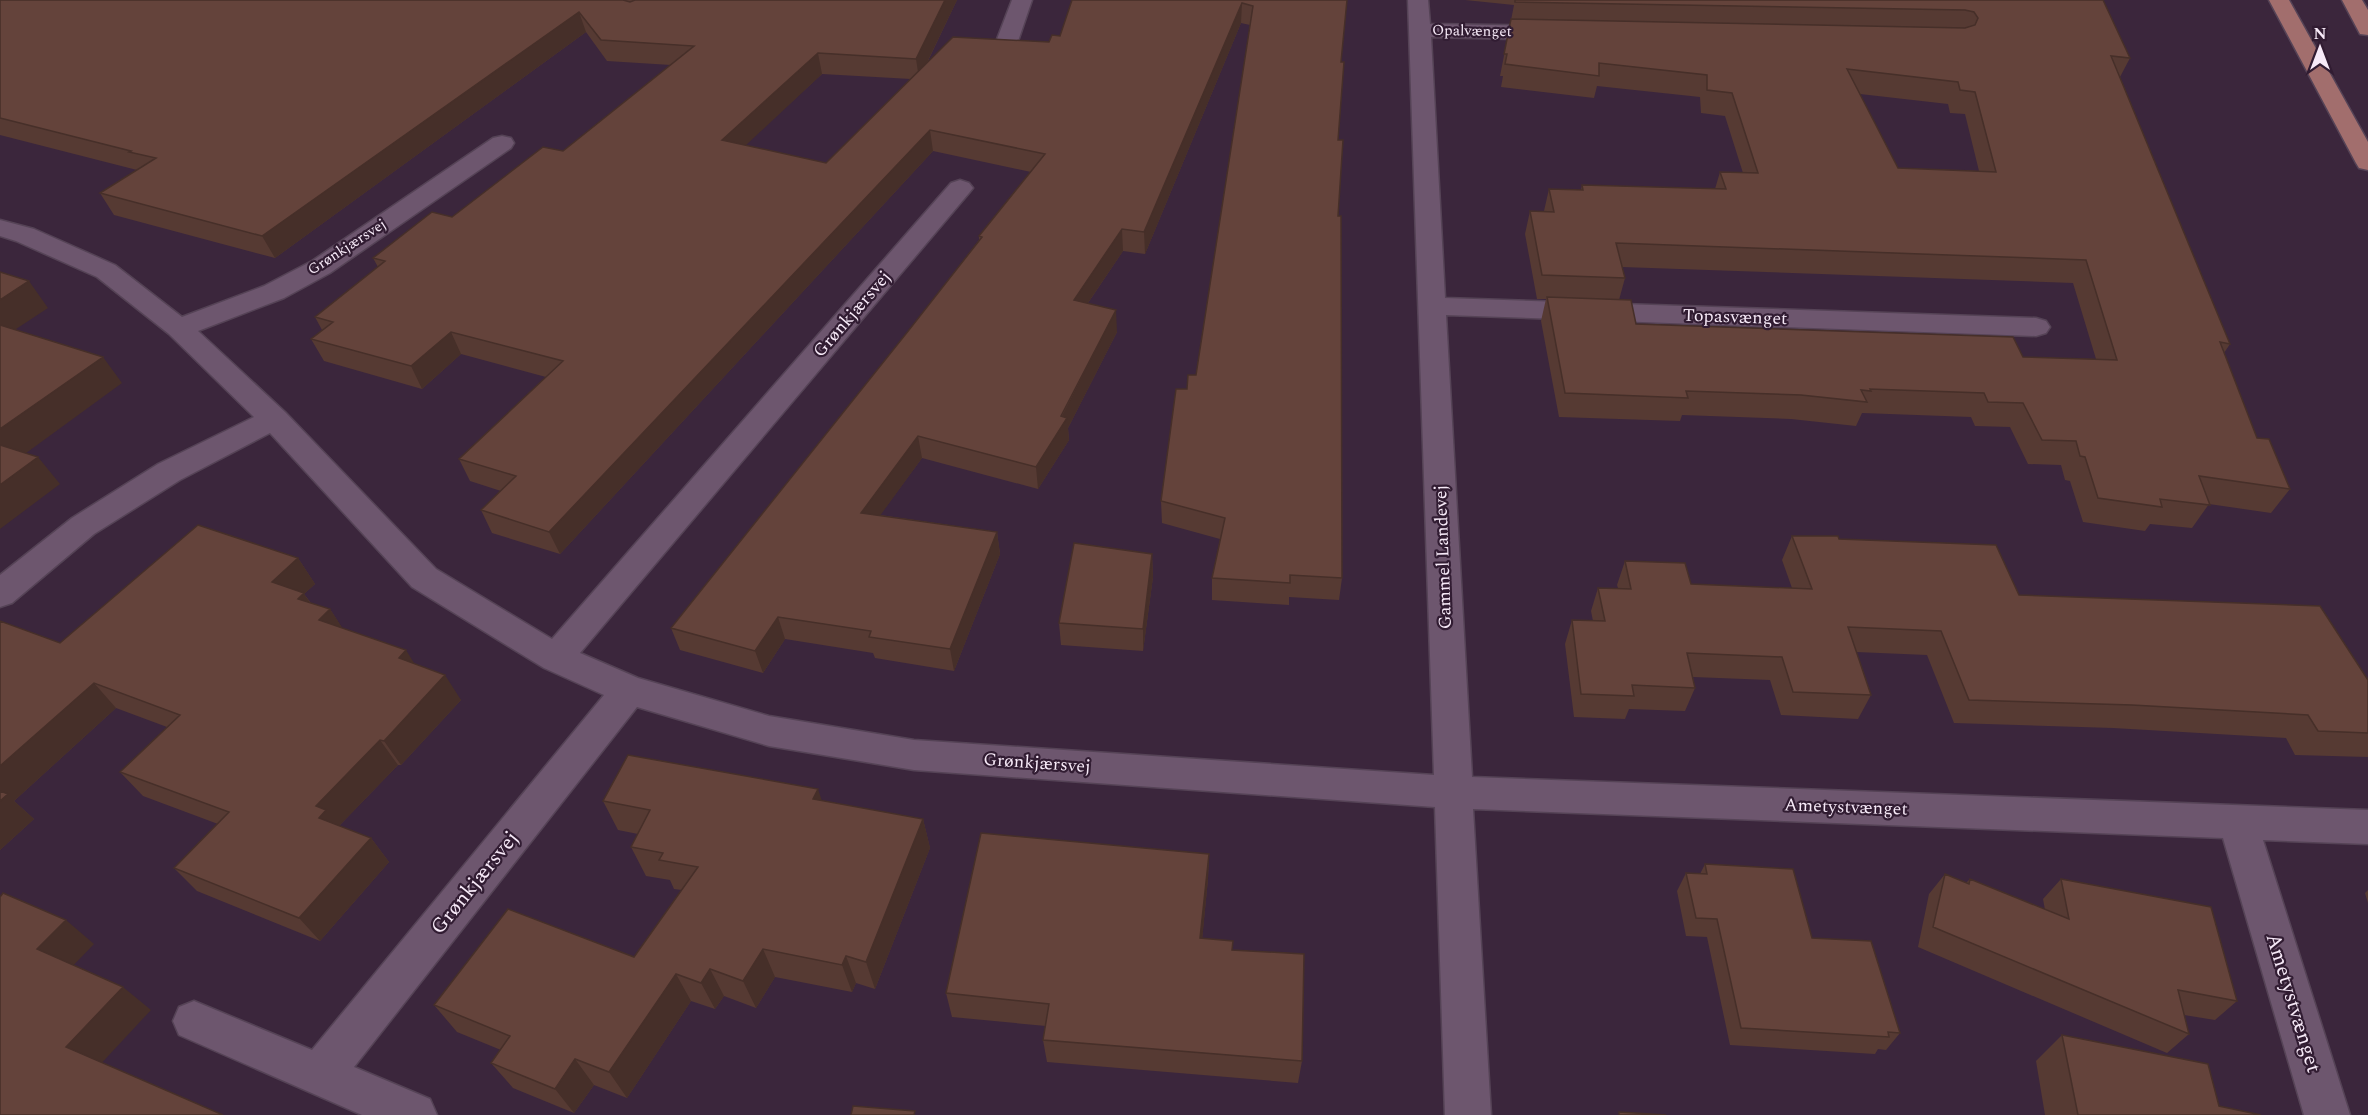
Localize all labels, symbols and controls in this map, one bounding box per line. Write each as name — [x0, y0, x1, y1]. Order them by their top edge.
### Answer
north arrow — [2290, 18, 2350, 78]
street label: Opalvænget — [1432, 19, 1512, 43]
text: N — [2313, 22, 2327, 46]
street label: Grønkjærsvej — [303, 213, 391, 281]
street label: Grønkjærsvej — [806, 265, 898, 363]
street label: Topasvænget — [1682, 302, 1788, 332]
street label: Gammel Landevej — [1427, 484, 1459, 630]
street label: Grønkjærsvej — [982, 746, 1092, 780]
street label: Ametystvænget — [1784, 791, 1908, 823]
street label: Grønkjærsvej — [423, 824, 527, 942]
street label: Ametystvænget — [2257, 929, 2329, 1077]

